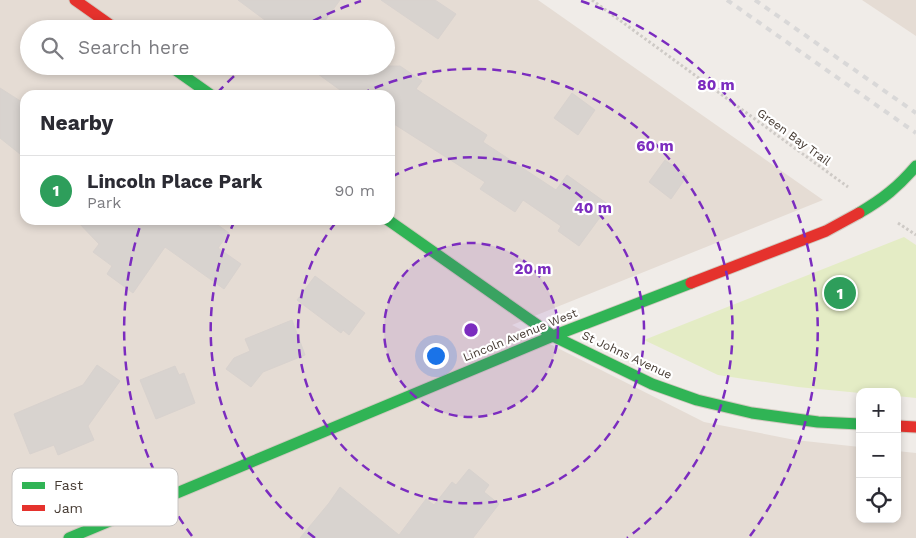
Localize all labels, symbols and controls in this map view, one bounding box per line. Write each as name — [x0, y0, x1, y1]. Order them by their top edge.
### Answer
search box — [20, 20, 395, 75]
icon: search — [38, 34, 66, 62]
text: Search here — [78, 36, 189, 59]
text: 80 m — [697, 76, 735, 94]
street label: Green Bay Trail — [754, 106, 834, 169]
text: Nearby — [40, 110, 113, 135]
text: 60 m — [636, 137, 674, 155]
text: Lincoln Place Park — [87, 170, 262, 193]
text: 1 — [53, 181, 59, 200]
text: 90 m — [334, 181, 375, 200]
text: Park — [87, 193, 121, 212]
text: 40 m — [574, 199, 612, 217]
text: 20 m — [514, 260, 552, 278]
pin: 1 — [824, 274, 856, 312]
street label: Lincoln Avenue West — [461, 306, 579, 364]
centre of rings — [462, 321, 480, 339]
street label: St Johns Avenue — [580, 328, 674, 382]
your location — [423, 343, 449, 369]
map controls — [856, 388, 901, 523]
button: + — [856, 388, 901, 433]
button: − — [856, 433, 901, 478]
legend — [12, 468, 178, 526]
text: Fast — [54, 477, 83, 493]
button: locate — [856, 478, 901, 523]
text: Jam — [54, 500, 83, 516]

